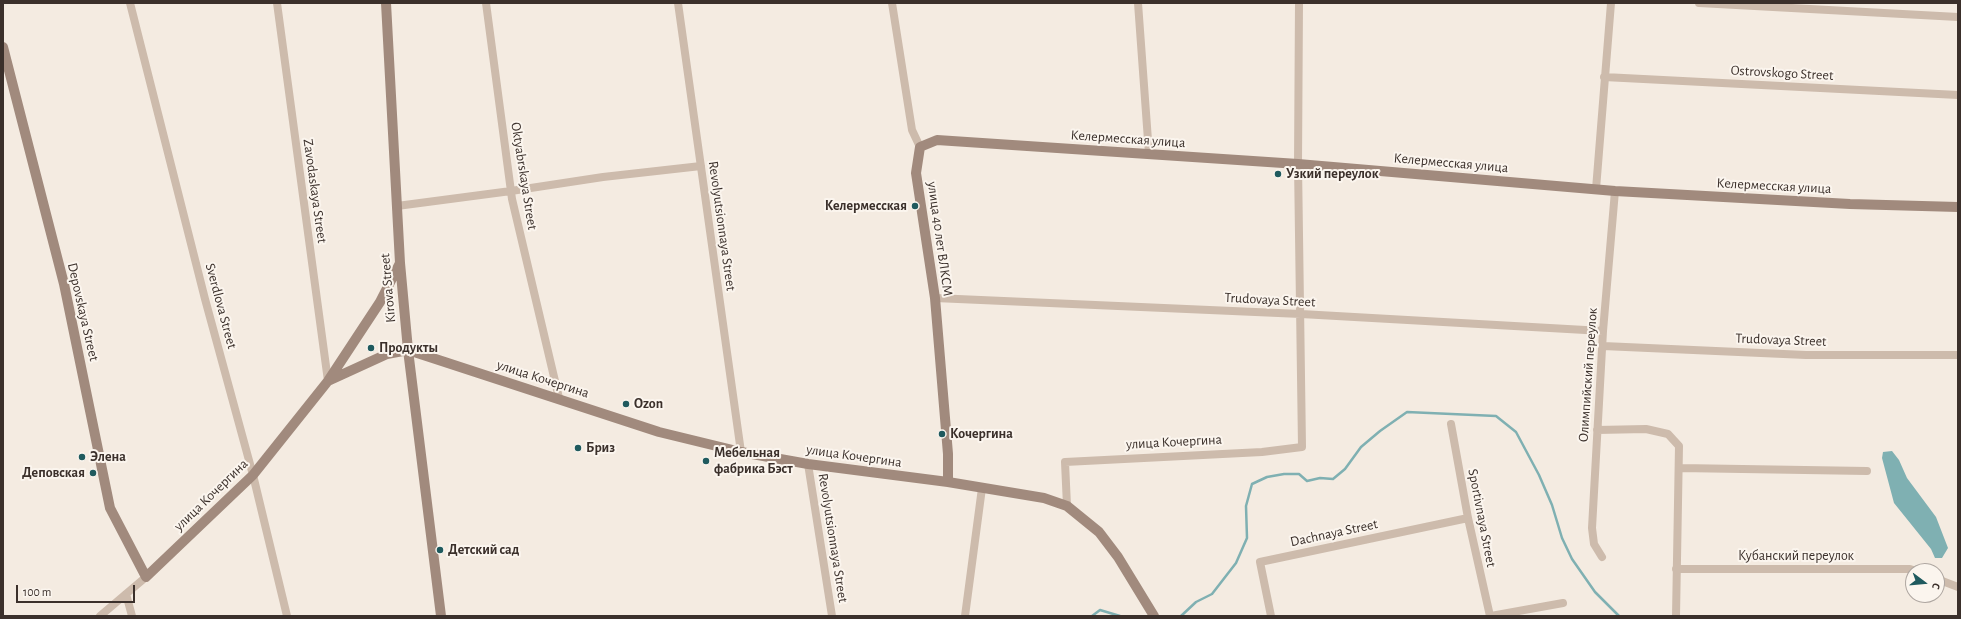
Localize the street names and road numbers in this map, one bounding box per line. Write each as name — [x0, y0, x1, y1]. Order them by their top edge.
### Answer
street label: Ostrovskogo Street — [1730, 62, 1834, 84]
street label: Oktyabrskaya Street — [507, 121, 541, 231]
street label: Келермесская улица — [1070, 127, 1186, 151]
street label: Zavodaskaya Street — [299, 138, 331, 244]
street label: Келермесская улица — [1393, 150, 1509, 176]
street label: Revolyutsionnaya Street — [705, 160, 739, 292]
street label: Келермесская улица — [1716, 175, 1832, 197]
street label: улица 40 лет ВЛКСМ — [924, 180, 956, 298]
street label: Kirova Street — [377, 253, 399, 323]
street label: Depovskaya Street — [64, 261, 102, 363]
street label: Sverdlova Street — [202, 261, 240, 351]
street label: Trudovaya Street — [1224, 289, 1316, 311]
street label: Олимпийский переулок — [1575, 307, 1601, 443]
street label: Trudovaya Street — [1735, 330, 1827, 350]
street label: улица Кочергина — [495, 356, 591, 402]
street label: улица Кочергина — [1126, 431, 1222, 453]
street label: улица Кочергина — [805, 441, 903, 471]
street label: улица Кочергина — [171, 456, 251, 534]
street label: Sportivnaya Street — [1464, 467, 1500, 569]
street label: Revolyutsionnaya Street — [814, 472, 852, 604]
street label: Dachnaya Street — [1289, 516, 1379, 550]
street label: Кубанский переулок — [1738, 548, 1854, 564]

